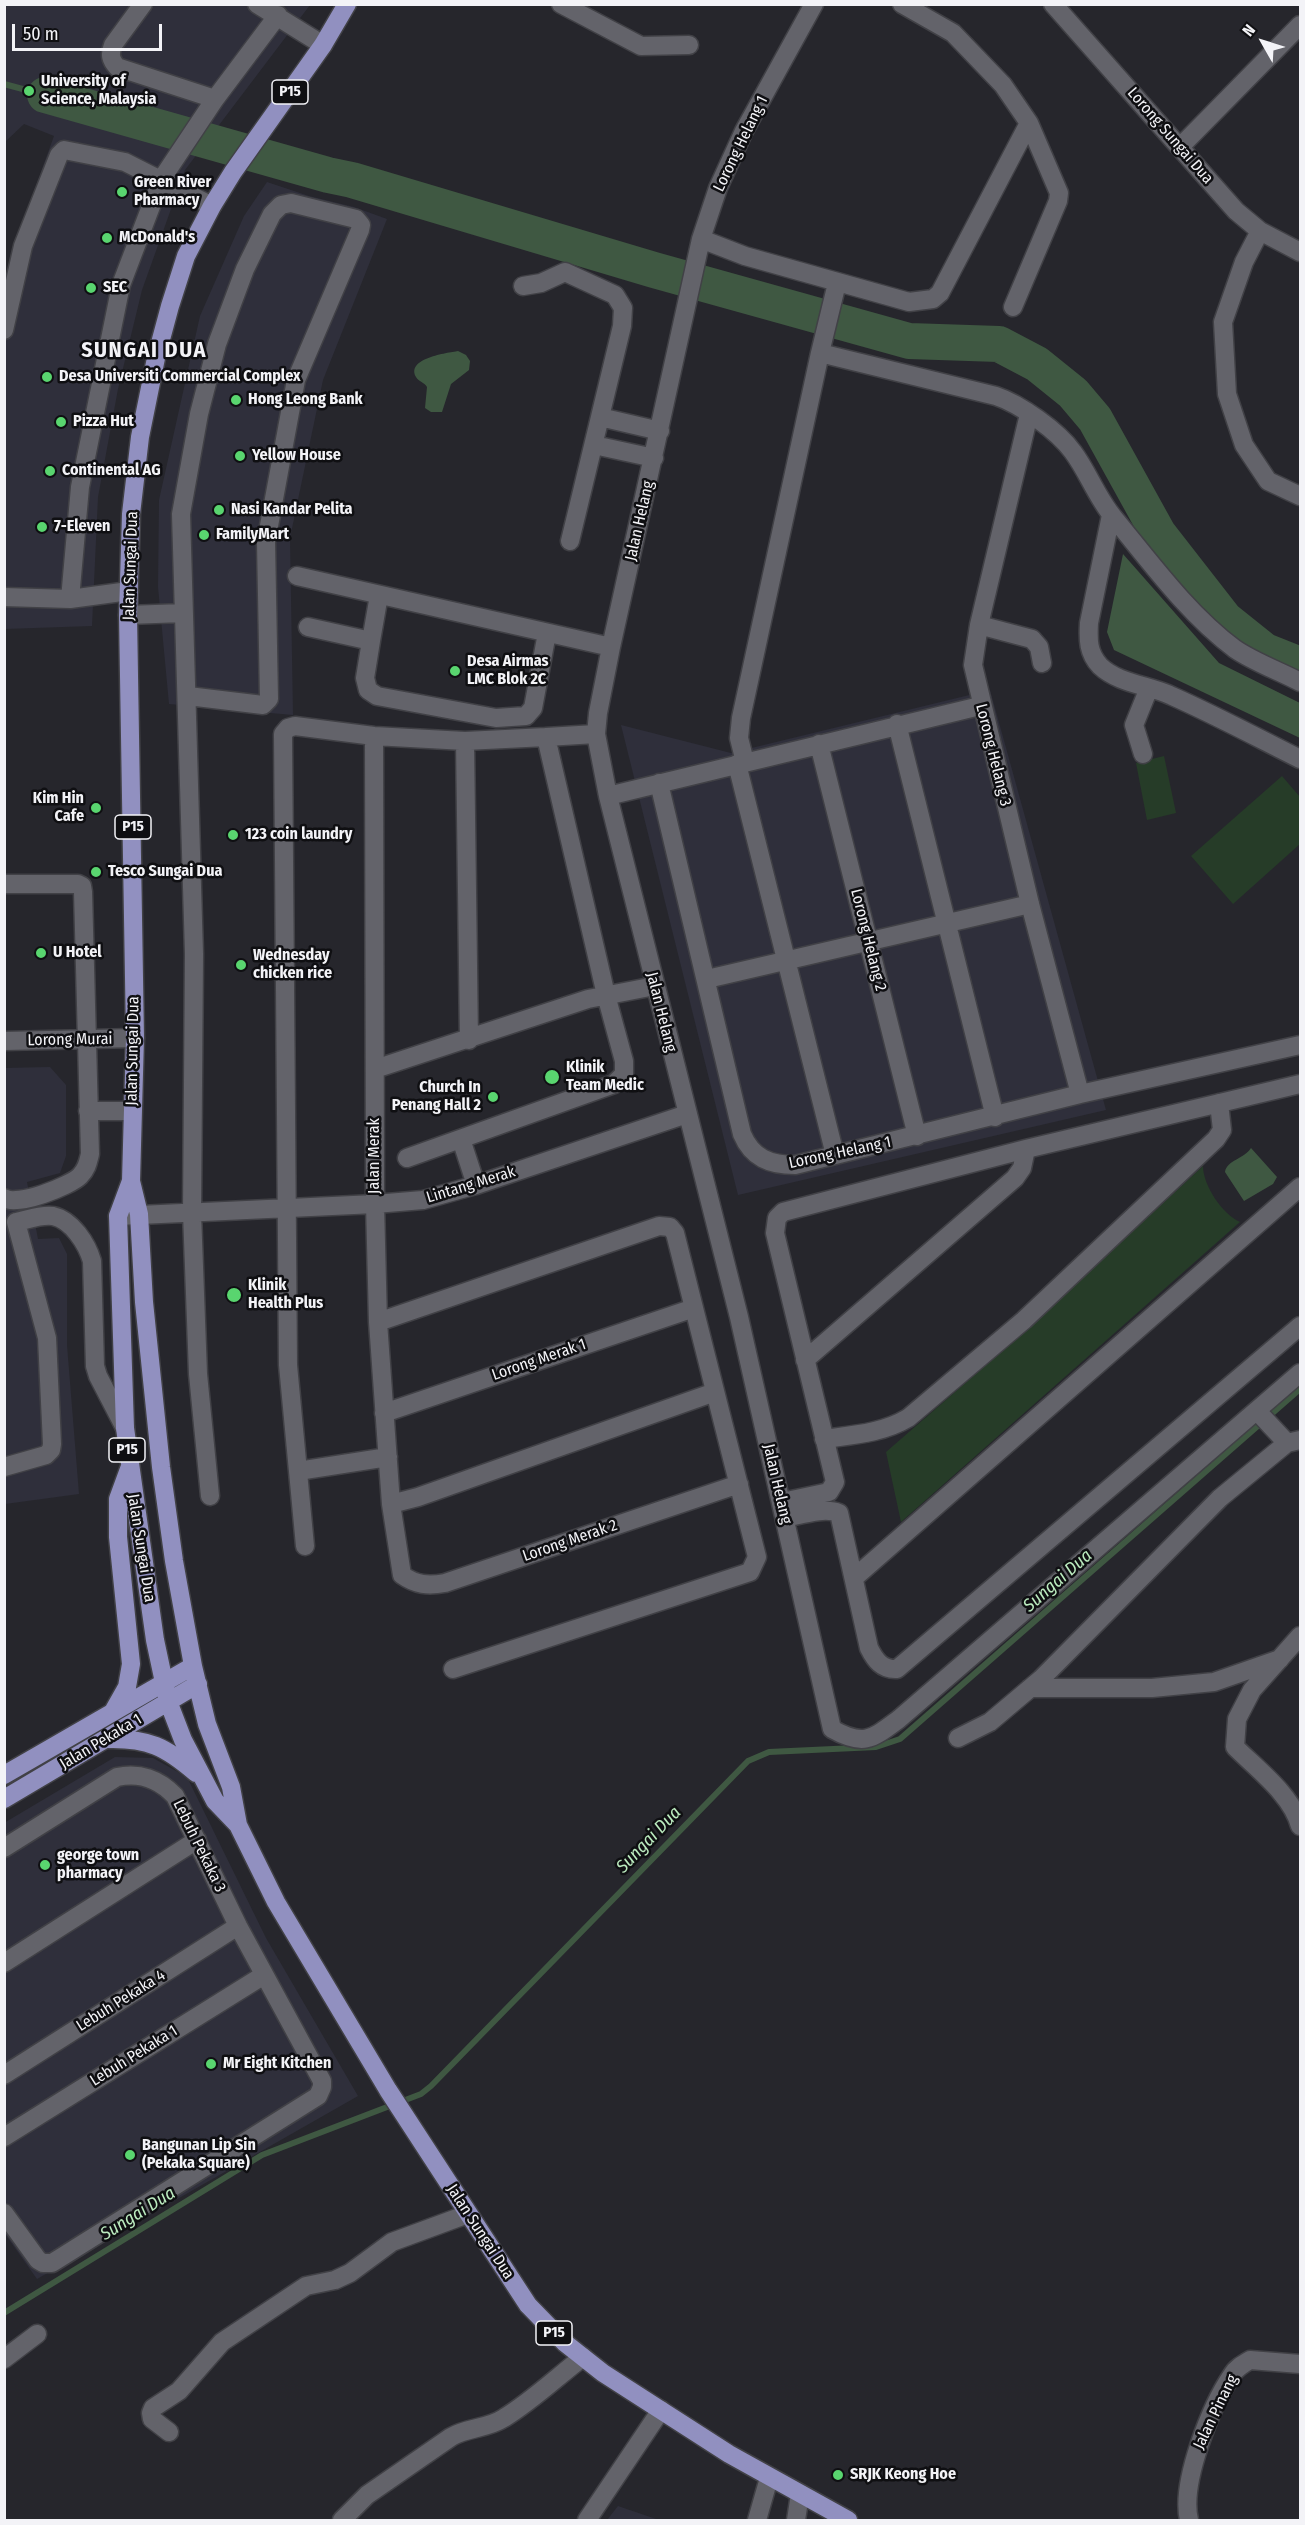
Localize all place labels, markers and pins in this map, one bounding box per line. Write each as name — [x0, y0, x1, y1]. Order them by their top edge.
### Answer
place label: University of Science, Malaysia — [41, 72, 156, 110]
marker: University of Science, Malaysia — [22, 84, 36, 98]
place label: Green River Pharmacy — [134, 173, 211, 211]
marker: Green River Pharmacy — [115, 185, 129, 199]
place label: McDonald's — [119, 228, 195, 248]
marker: McDonald's — [100, 231, 114, 245]
place label: SEC — [103, 278, 127, 298]
marker: SEC — [84, 281, 98, 295]
place label: Desa Universiti Commercial Complex — [59, 367, 301, 387]
marker: Desa Universiti Commercial Complex — [40, 370, 54, 384]
place label: Hong Leong Bank — [248, 390, 363, 410]
marker: Hong Leong Bank — [229, 393, 243, 407]
place label: Pizza Hut — [73, 412, 134, 432]
marker: Pizza Hut — [54, 415, 68, 429]
place label: Yellow House — [252, 446, 341, 466]
marker: Yellow House — [233, 449, 247, 463]
place label: Continental AG — [62, 461, 161, 481]
marker: Continental AG — [43, 464, 57, 478]
place label: Nasi Kandar Pelita — [231, 500, 353, 520]
marker: Nasi Kandar Pelita — [212, 503, 226, 517]
place label: 7-Eleven — [54, 517, 110, 537]
marker: 7-Eleven — [35, 520, 49, 534]
place label: FamilyMart — [216, 525, 289, 545]
marker: FamilyMart — [197, 528, 211, 542]
place label: Desa Airmas LMC Blok 2C — [467, 652, 549, 690]
marker: Desa Airmas LMC Blok 2C — [448, 664, 462, 678]
place label: Kim Hin Cafe — [33, 789, 84, 827]
marker: Kim Hin Cafe — [89, 801, 103, 815]
place label: 123 coin laundry — [245, 825, 352, 845]
marker: 123 coin laundry — [226, 828, 240, 842]
place label: Tesco Sungai Dua — [108, 862, 222, 882]
marker: Tesco Sungai Dua — [89, 865, 103, 879]
place label: U Hotel — [53, 943, 102, 963]
marker: U Hotel — [34, 946, 48, 960]
place label: Wednesday chicken rice — [253, 946, 332, 984]
marker: Wednesday chicken rice — [234, 958, 248, 972]
place label: Klinik Team Medic — [566, 1058, 644, 1096]
marker: Klinik Team Medic — [543, 1068, 561, 1086]
place label: Church In Penang Hall 2 — [392, 1078, 481, 1116]
marker: Church In Penang Hall 2 — [486, 1090, 500, 1104]
place label: Klinik Health Plus — [248, 1276, 323, 1314]
marker: Klinik Health Plus — [225, 1286, 243, 1304]
place label: george town pharmacy — [57, 1846, 139, 1884]
marker: george town pharmacy — [38, 1858, 52, 1872]
place label: Mr Eight Kitchen — [223, 2054, 331, 2074]
marker: Mr Eight Kitchen — [204, 2057, 218, 2071]
place label: Bangunan Lip Sin (Pekaka Square) — [142, 2136, 256, 2174]
marker: Bangunan Lip Sin (Pekaka Square) — [123, 2148, 137, 2162]
place label: SRJK Keong Hoe — [850, 2465, 956, 2485]
marker: SRJK Keong Hoe — [831, 2468, 845, 2482]

